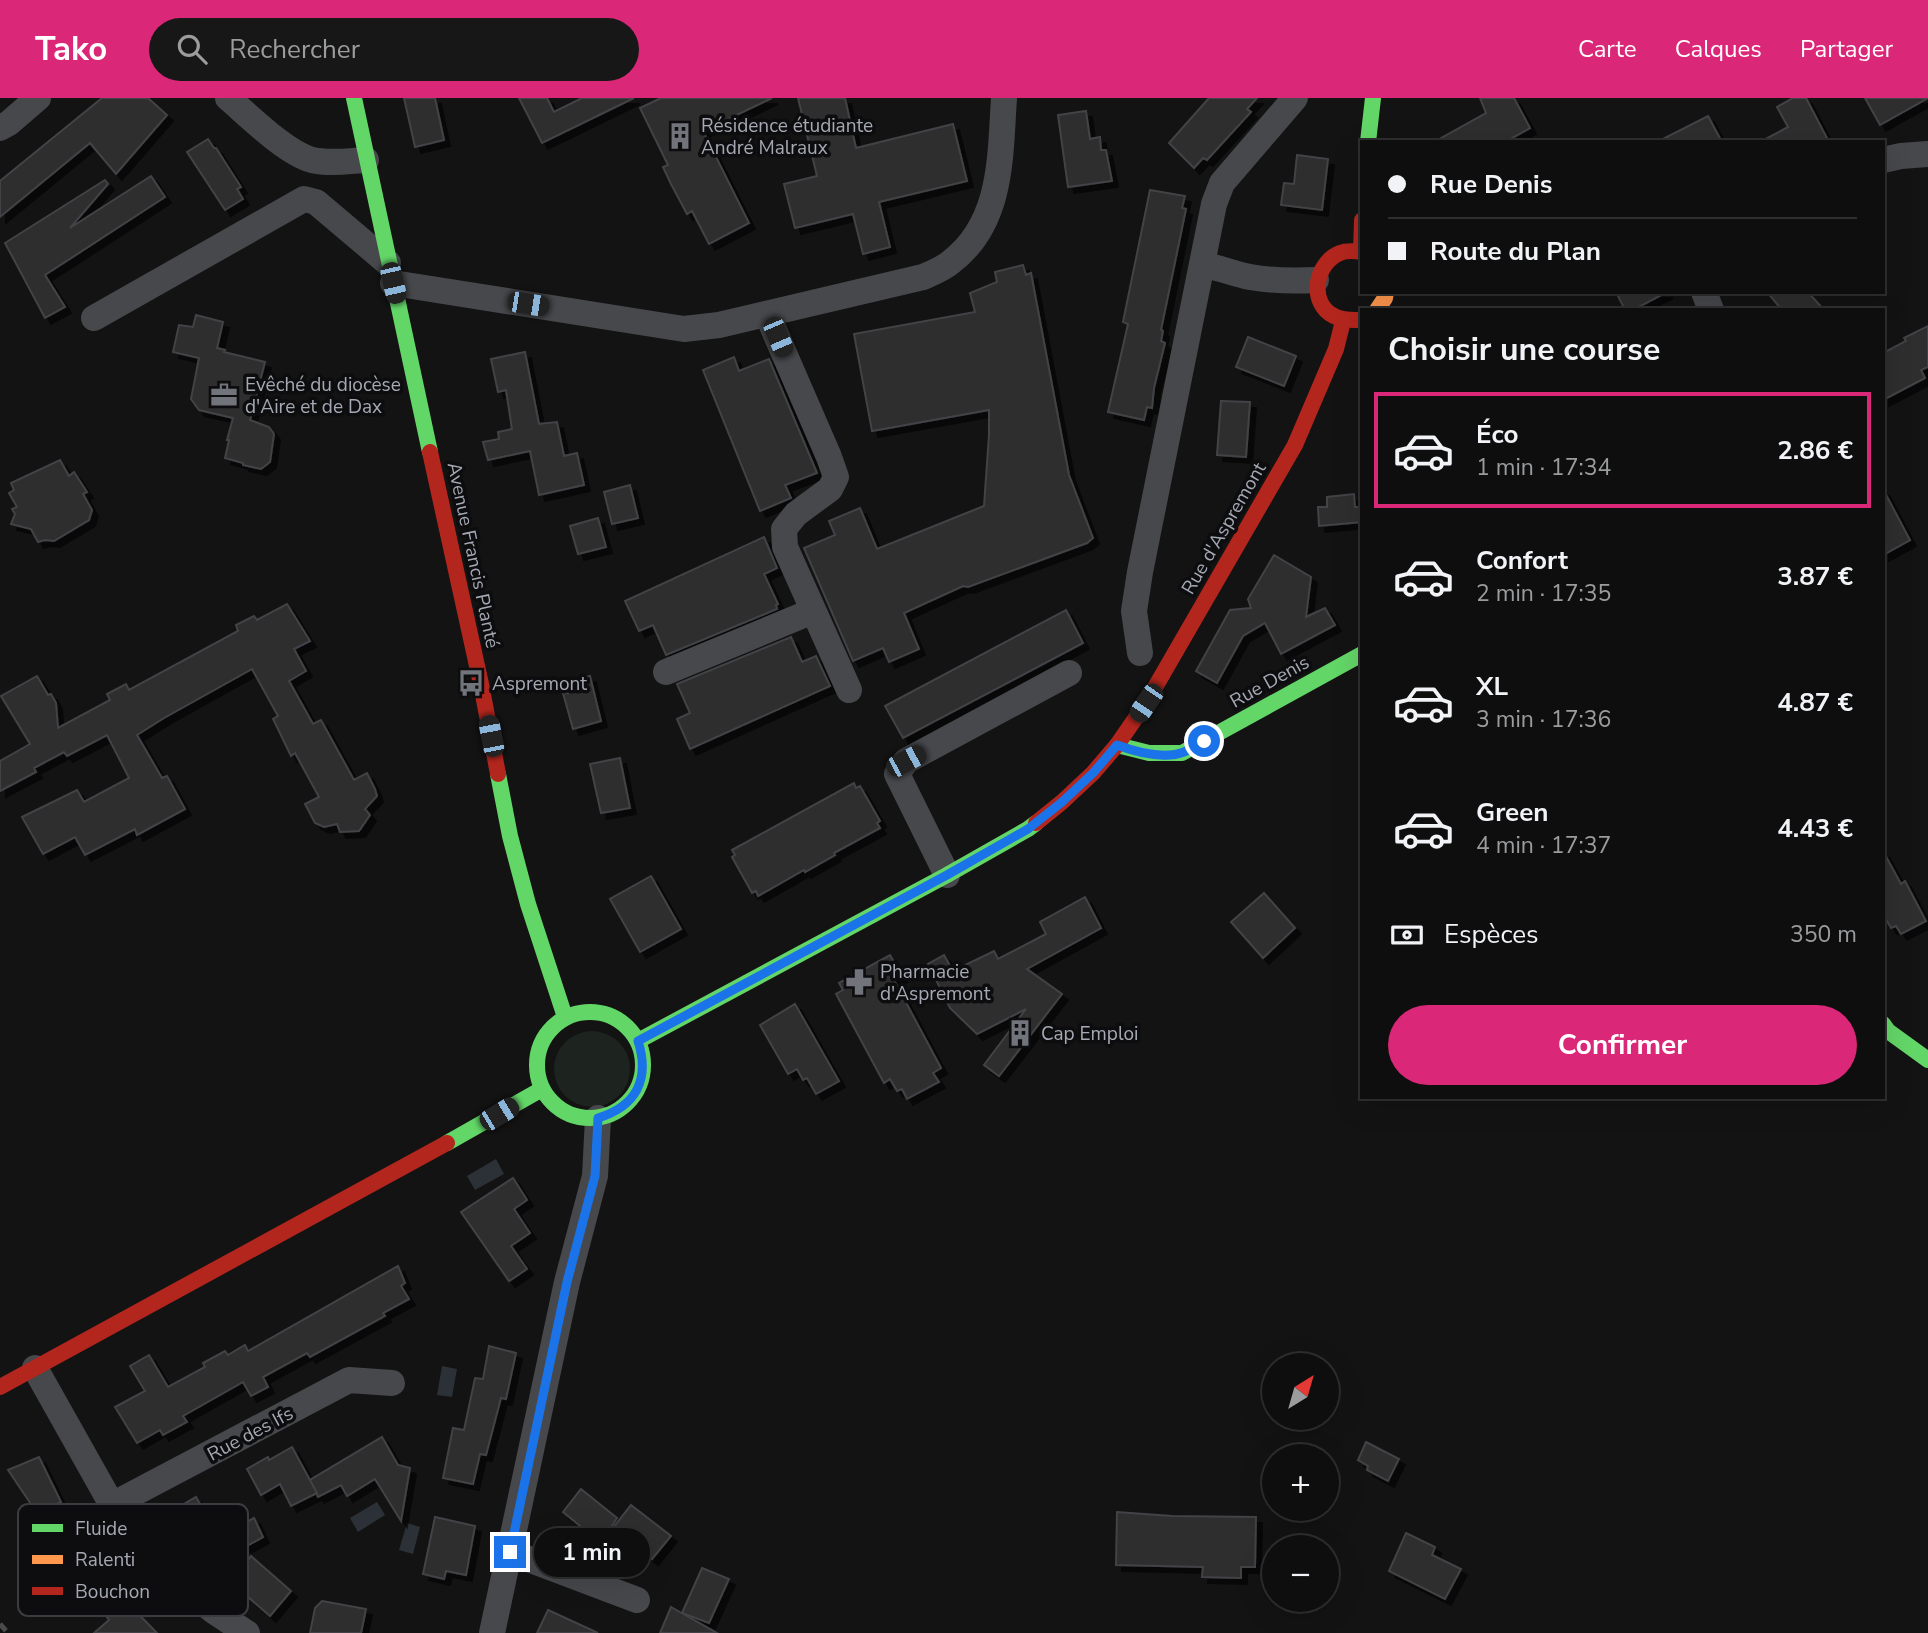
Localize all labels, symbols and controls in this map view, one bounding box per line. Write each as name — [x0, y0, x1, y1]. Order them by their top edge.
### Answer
search box — [149, 18, 639, 81]
text: Tako — [35, 27, 107, 72]
icon: search — [173, 30, 211, 68]
text: Rechercher — [229, 32, 360, 67]
text: Carte — [1578, 33, 1637, 65]
text: Calques — [1675, 33, 1762, 65]
text: Partager — [1800, 33, 1893, 65]
place label: Résidence étudiante André Malraux — [701, 113, 873, 161]
building icon: Résidence étudiante André Malraux — [665, 121, 695, 151]
text: Rue Denis — [1430, 167, 1552, 202]
text: Route du Plan — [1430, 234, 1601, 269]
car — [379, 260, 408, 306]
car — [506, 290, 551, 318]
car — [761, 314, 796, 360]
text: Choisir une course — [1388, 328, 1660, 371]
place label: Evêché du diocèse d'Aire et de Dax — [245, 372, 401, 420]
office icon: Evêché du diocèse d'Aire et de Dax — [209, 380, 239, 410]
text: Éco — [1476, 417, 1518, 452]
icon: car — [1392, 419, 1455, 482]
text: 2.86 € — [1777, 433, 1853, 468]
text: 1 min · 17:34 — [1476, 452, 1611, 483]
street label: Rue d'Aspremont — [1175, 457, 1272, 599]
street label: Avenue Francis Planté — [441, 460, 505, 651]
text: Confort — [1476, 543, 1568, 578]
icon: car — [1392, 545, 1455, 608]
text: 3.87 € — [1777, 559, 1853, 594]
text: 2 min · 17:35 — [1476, 578, 1611, 609]
street label: Rue Denis — [1225, 649, 1314, 714]
bus stop icon: Aspremont — [456, 668, 486, 698]
text: XL — [1476, 669, 1508, 704]
place label: Aspremont — [492, 671, 587, 697]
icon: car — [1392, 671, 1455, 734]
car — [1126, 680, 1167, 726]
text: 4.87 € — [1777, 685, 1853, 720]
text: 3 min · 17:36 — [1476, 704, 1611, 735]
car — [477, 713, 506, 759]
route start — [1188, 725, 1220, 757]
car — [883, 742, 930, 780]
text: Green — [1476, 795, 1549, 830]
icon: car — [1392, 797, 1455, 860]
text: 4.43 € — [1777, 811, 1853, 846]
text: 4 min · 17:37 — [1476, 830, 1611, 861]
icon: cash — [1388, 916, 1426, 954]
text: Espèces — [1444, 917, 1539, 952]
text: 350 m — [1790, 919, 1857, 950]
place label: Pharmacie d'Aspremont — [880, 959, 991, 1007]
pharmacy icon: Pharmacie d'Aspremont — [844, 967, 874, 997]
button: Confirmer — [1388, 1005, 1857, 1085]
building icon: Cap Emploi — [1005, 1018, 1035, 1048]
place label: Cap Emploi — [1041, 1021, 1138, 1047]
car — [476, 1094, 523, 1134]
north arrow — [1262, 1353, 1339, 1430]
map controls — [1262, 1353, 1339, 1612]
street label: Rue des Ifs — [203, 1400, 298, 1467]
button: + — [1262, 1444, 1339, 1521]
legend — [18, 1504, 248, 1616]
text: Fluide — [75, 1516, 127, 1542]
callout: 1 min — [534, 1528, 650, 1576]
button: − — [1262, 1535, 1339, 1612]
route end — [494, 1536, 526, 1568]
text: 1 min — [562, 1537, 622, 1568]
text: Ralenti — [75, 1547, 135, 1573]
text: Bouchon — [75, 1579, 150, 1605]

